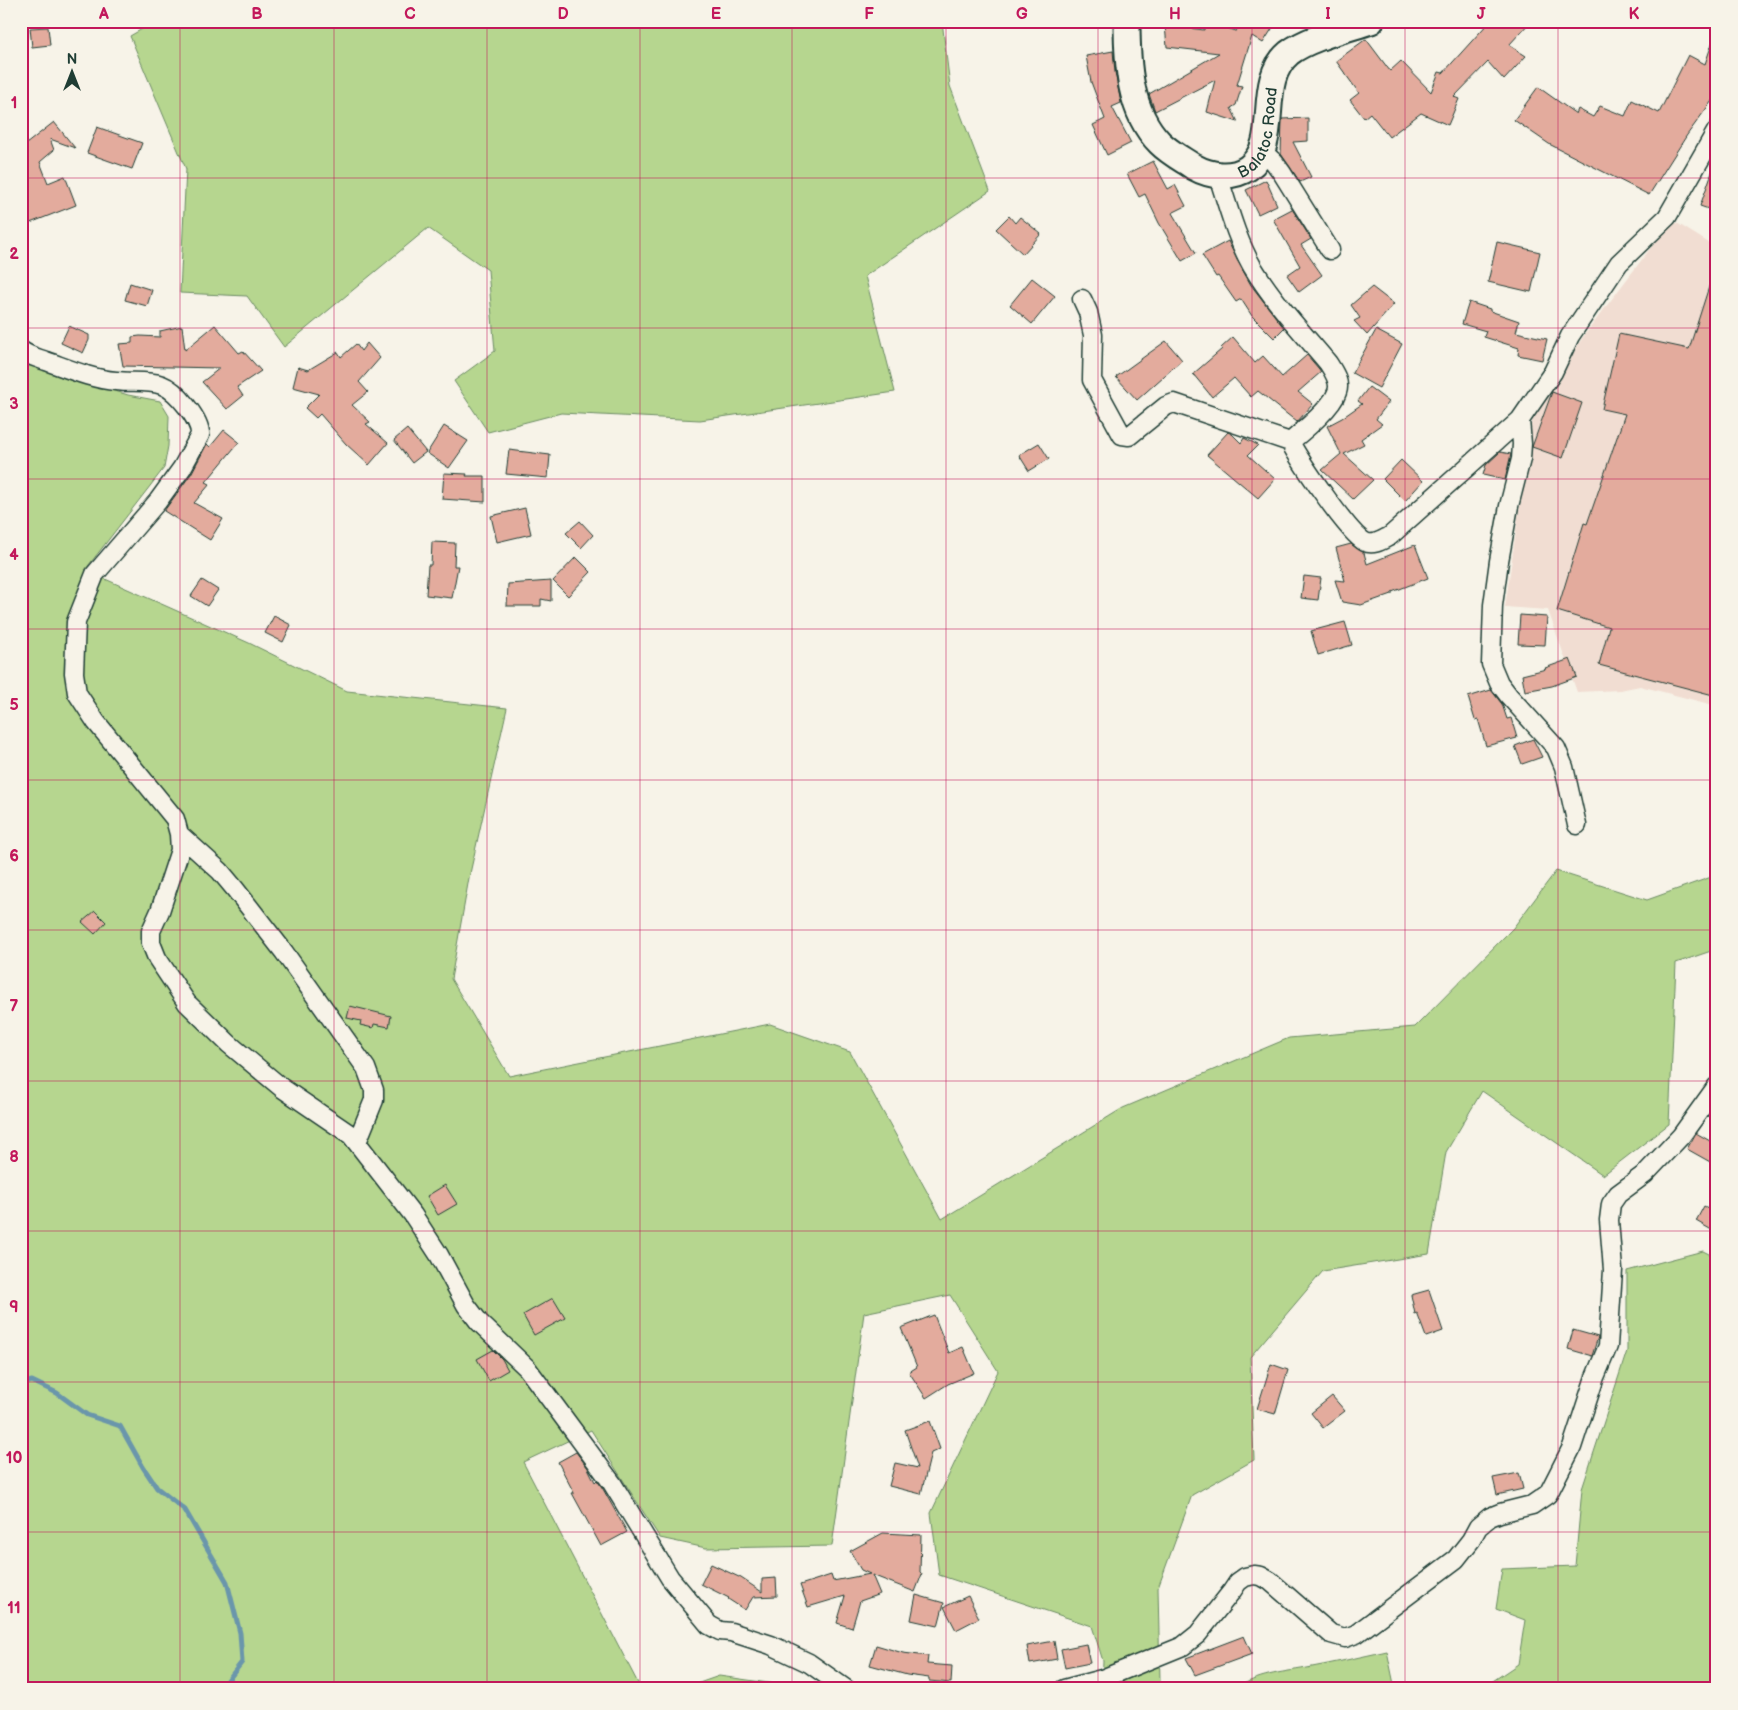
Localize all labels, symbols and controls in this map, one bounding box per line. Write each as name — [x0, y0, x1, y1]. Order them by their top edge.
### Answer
text: A — [98, 5, 109, 24]
text: B — [251, 5, 263, 24]
text: C — [404, 5, 416, 24]
text: D — [557, 5, 569, 24]
text: E — [711, 5, 721, 24]
text: F — [864, 5, 874, 24]
text: G — [1016, 5, 1028, 24]
text: H — [1169, 5, 1181, 24]
text: I — [1325, 5, 1331, 24]
text: J — [1477, 5, 1486, 24]
text: K — [1629, 5, 1640, 24]
north arrow — [48, 48, 98, 98]
text: N — [67, 51, 77, 68]
street label: Balatoc Road — [1235, 86, 1282, 183]
text: 1 — [11, 94, 17, 113]
text: 2 — [9, 245, 19, 264]
text: 3 — [9, 395, 19, 414]
text: 4 — [9, 546, 19, 565]
text: 5 — [9, 696, 19, 715]
text: 6 — [9, 847, 19, 866]
text: 7 — [10, 997, 19, 1016]
text: 8 — [9, 1148, 19, 1167]
text: 9 — [9, 1298, 19, 1317]
text: 10 — [6, 1449, 22, 1468]
text: 11 — [7, 1599, 21, 1618]

